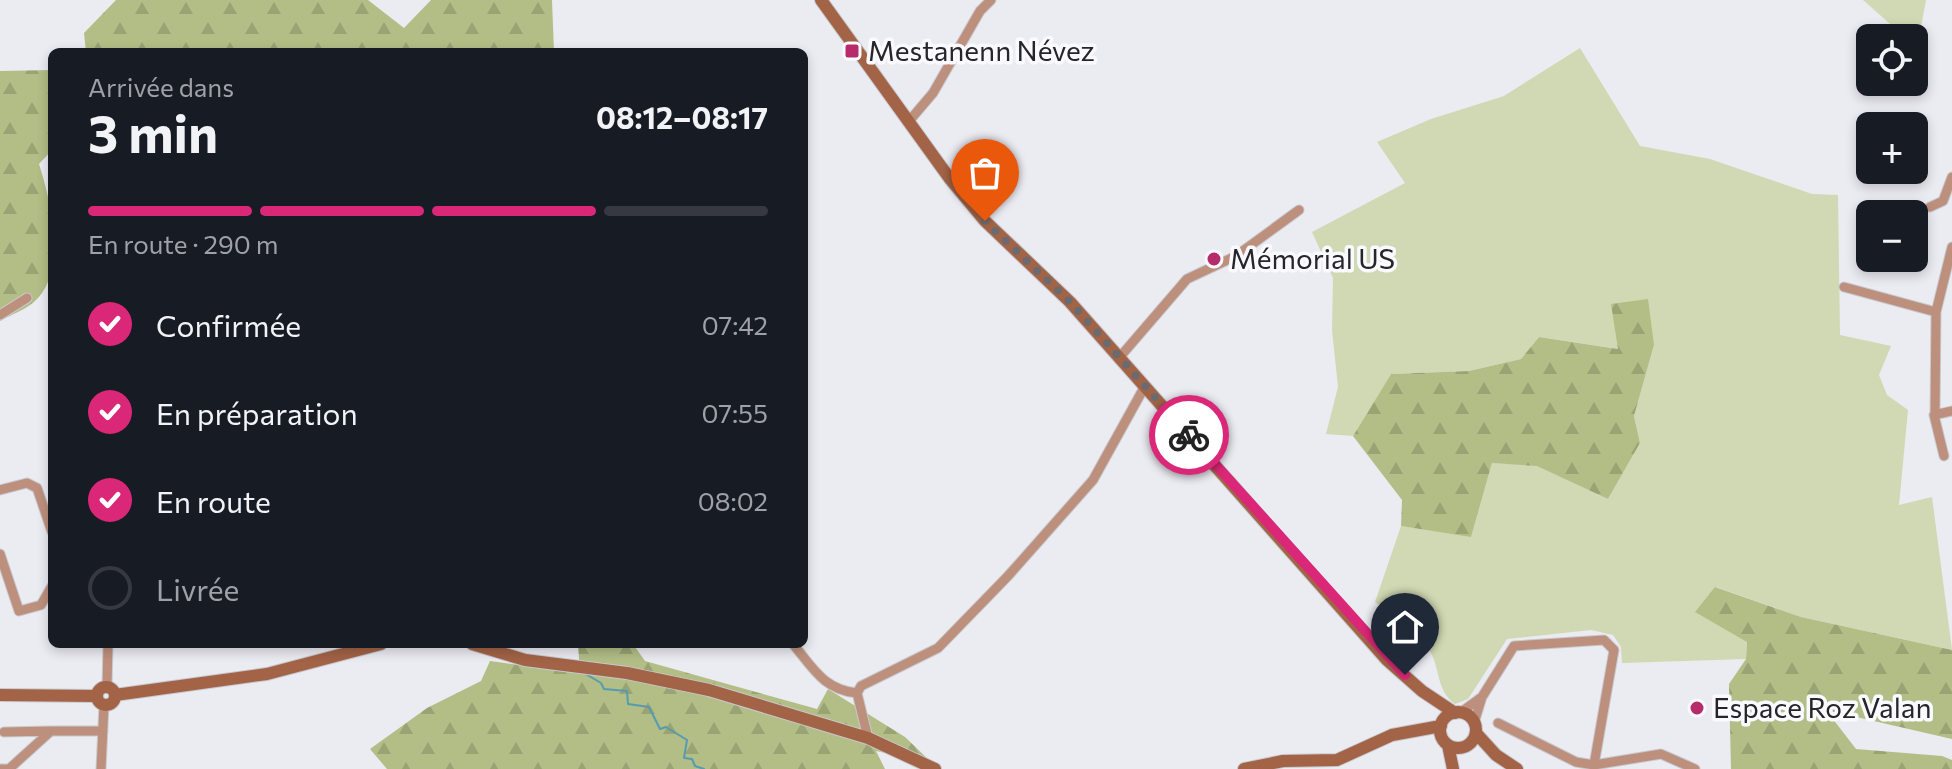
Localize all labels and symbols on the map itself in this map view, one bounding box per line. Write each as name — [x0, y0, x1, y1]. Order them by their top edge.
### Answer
place label: Mestanenn Névez — [868, 33, 1095, 67]
marker: Mestanenn Névez — [843, 42, 861, 60]
pin — [951, 139, 1019, 221]
place label: Mémorial US — [1230, 241, 1395, 275]
marker: Mémorial US — [1205, 250, 1223, 268]
courier — [1149, 395, 1229, 475]
pin — [1371, 593, 1439, 675]
place label: Espace Roz Valan — [1713, 690, 1931, 724]
marker: Espace Roz Valan — [1688, 699, 1706, 717]

